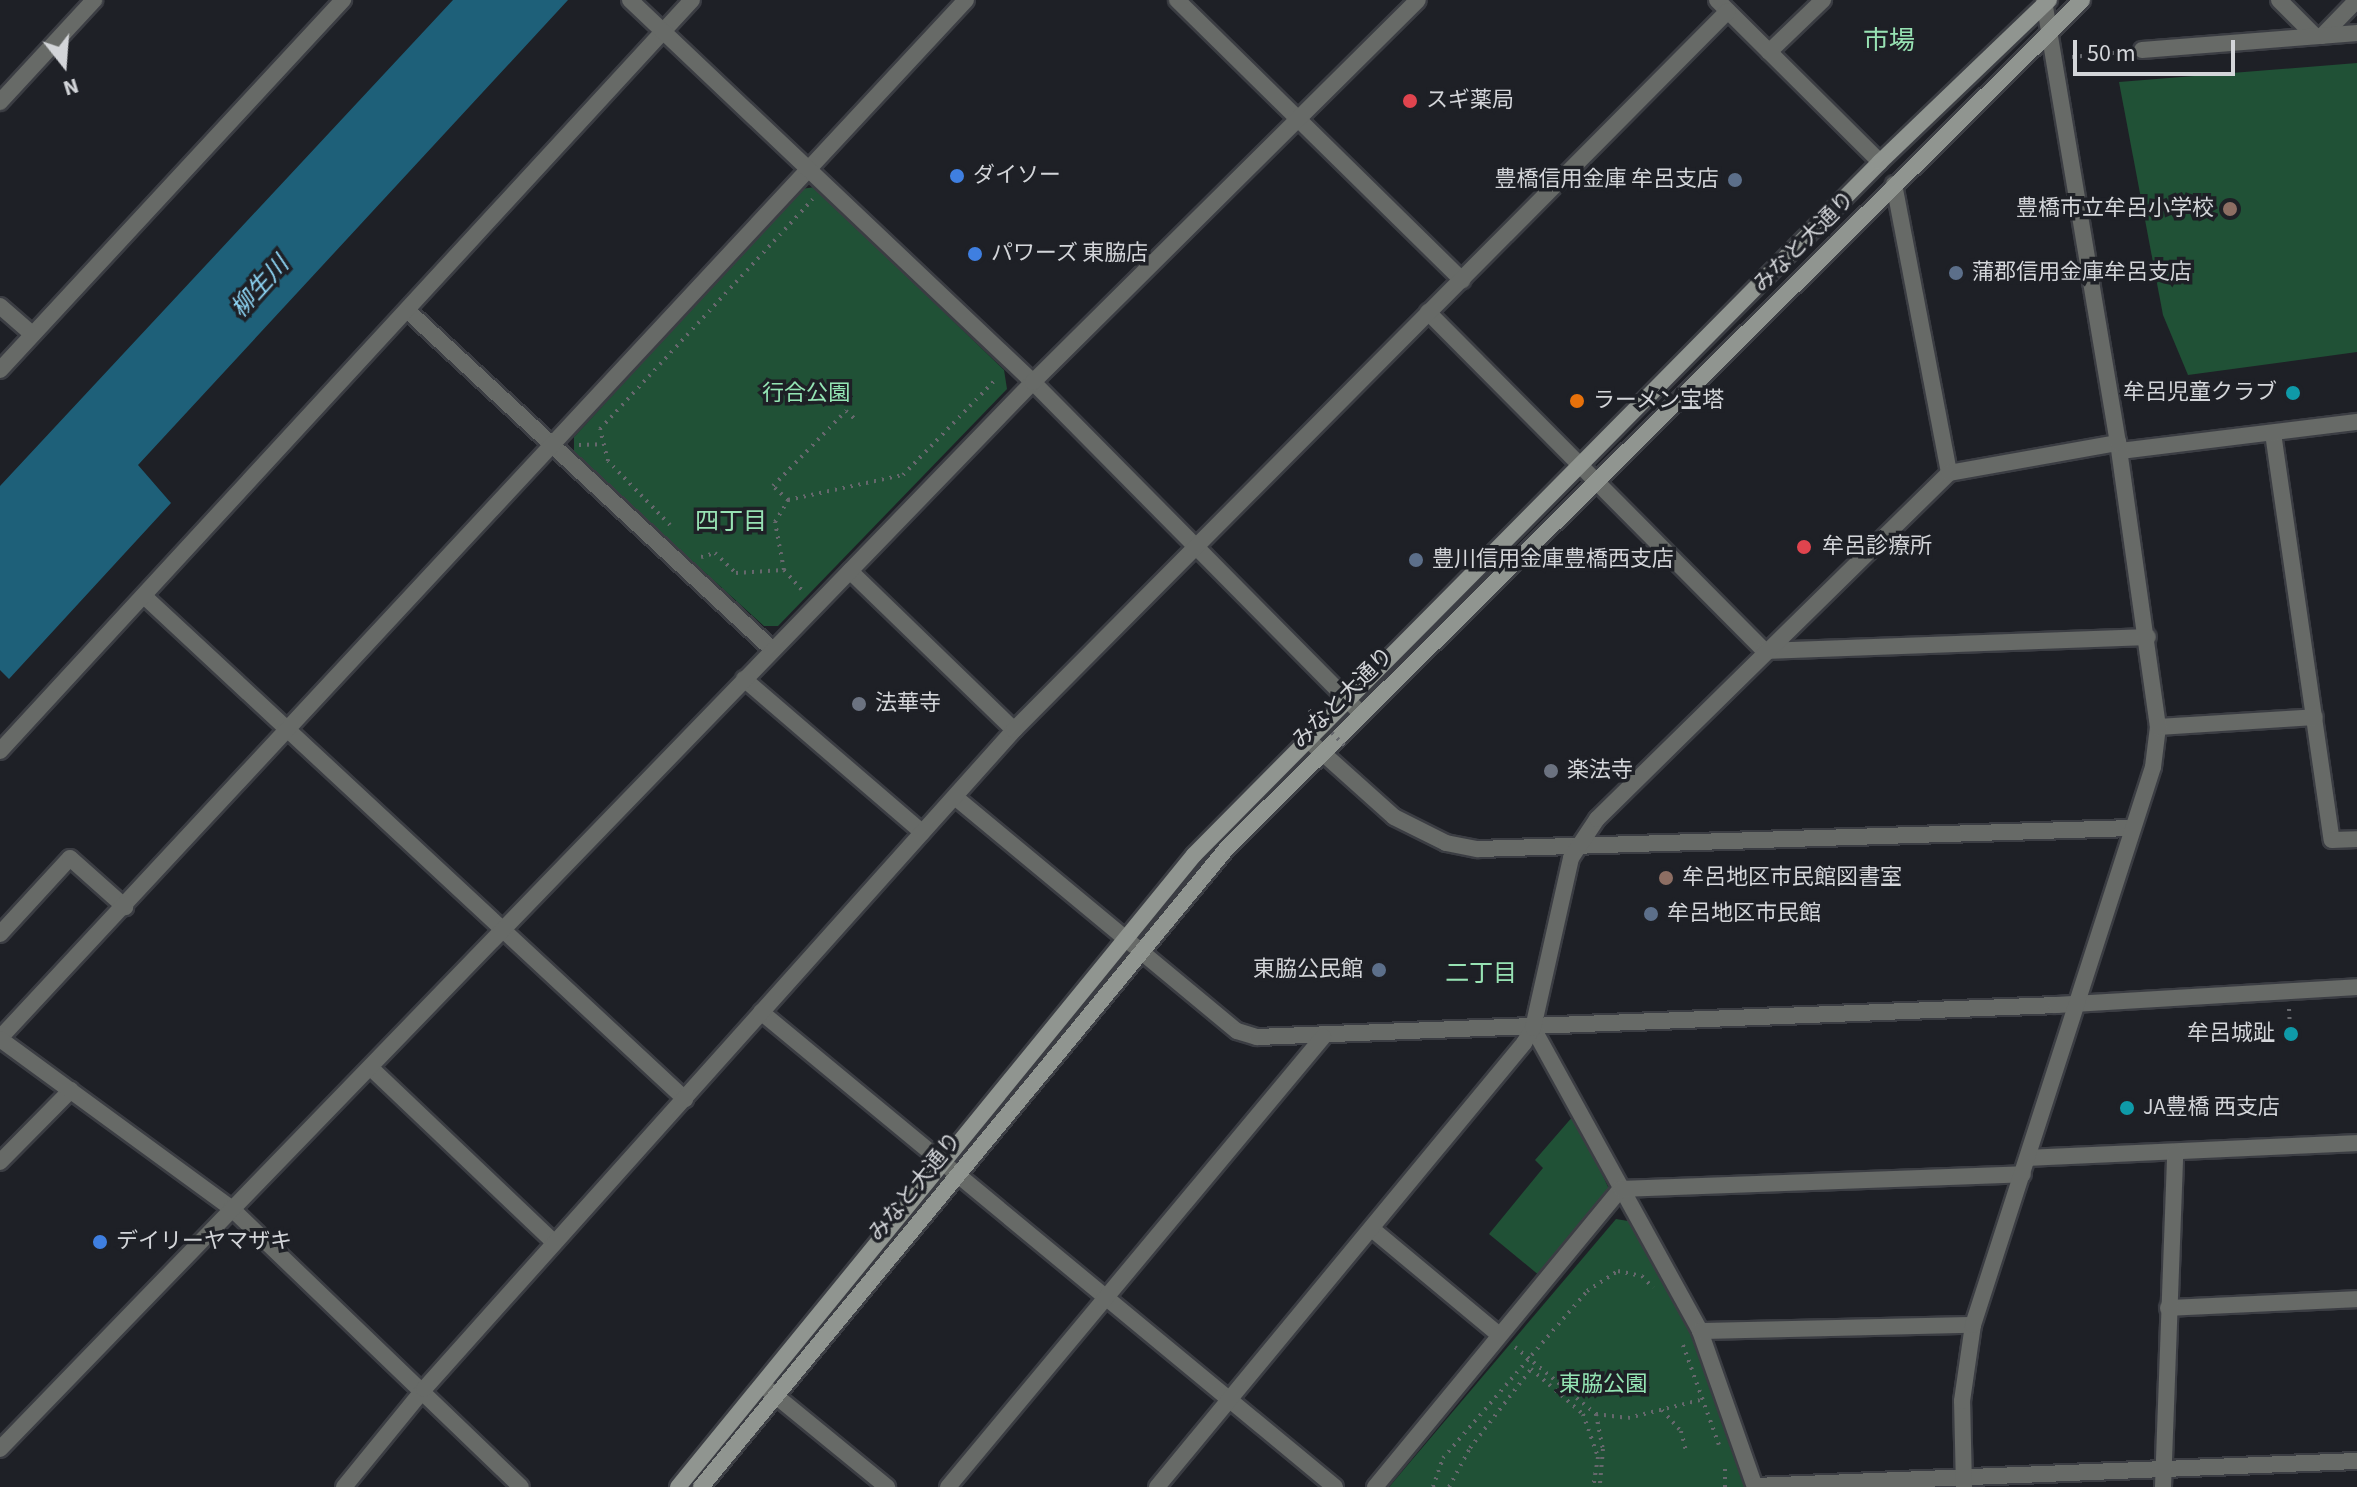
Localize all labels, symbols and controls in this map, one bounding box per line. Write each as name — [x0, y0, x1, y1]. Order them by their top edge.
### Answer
north arrow — [24, 24, 104, 104]
scale bar — [2077, 24, 2239, 74]
district label: 市場 — [1863, 25, 1915, 57]
text: 50 m — [2087, 36, 2136, 71]
text: N — [59, 70, 83, 104]
place label: スギ薬局 — [1426, 88, 1514, 114]
marker: スギ薬局 — [1401, 92, 1419, 110]
place label: ダイソー — [973, 163, 1061, 189]
marker: ダイソー — [948, 167, 966, 185]
place label: 豊橋信用金庫 牟呂支店 — [1495, 167, 1719, 193]
marker: 豊橋信用金庫 牟呂支店 — [1726, 171, 1744, 189]
street label: みなと大通り — [1748, 186, 1860, 298]
place label: 豊橋市立牟呂小学校 — [2016, 196, 2214, 222]
marker: 豊橋市立牟呂小学校 — [2221, 200, 2239, 218]
place label: パワーズ 東脇店 — [991, 241, 1149, 267]
marker: パワーズ 東脇店 — [966, 245, 984, 263]
water label: 柳生川 — [225, 251, 295, 323]
place label: 蒲郡信用金庫牟呂支店 — [1972, 260, 2192, 286]
marker: 蒲郡信用金庫牟呂支店 — [1947, 264, 1965, 282]
place label: 牟呂児童クラブ — [2123, 380, 2277, 406]
park label: 行合公園 — [762, 381, 850, 407]
marker: 牟呂児童クラブ — [2284, 384, 2302, 402]
place label: ラーメン宝塔 — [1593, 388, 1725, 414]
marker: ラーメン宝塔 — [1568, 392, 1586, 410]
district label: 四丁目 — [695, 508, 767, 536]
place label: 牟呂診療所 — [1822, 534, 1932, 560]
marker: 牟呂診療所 — [1793, 536, 1815, 558]
place label: 豊川信用金庫豊橋西支店 — [1432, 547, 1674, 573]
marker: 豊川信用金庫豊橋西支店 — [1407, 551, 1425, 569]
street label: みなと大通り — [1287, 642, 1399, 754]
place label: 法華寺 — [875, 691, 941, 717]
marker: 法華寺 — [850, 695, 868, 713]
place label: 楽法寺 — [1567, 758, 1633, 784]
marker: 楽法寺 — [1542, 762, 1560, 780]
place label: 牟呂地区市民館図書室 — [1682, 865, 1902, 891]
marker: 牟呂地区市民館図書室 — [1657, 869, 1675, 887]
place label: 牟呂地区市民館 — [1667, 901, 1821, 927]
marker: 牟呂地区市民館 — [1642, 905, 1660, 923]
place label: 東脇公民館 — [1253, 957, 1363, 983]
district label: 二丁目 — [1445, 960, 1517, 988]
marker: 東脇公民館 — [1370, 961, 1388, 979]
place label: 牟呂城趾 — [2187, 1021, 2275, 1047]
marker: 牟呂城趾 — [2282, 1025, 2300, 1043]
place label: JA豊橋 西支店 — [2143, 1095, 2280, 1121]
marker: JA豊橋 西支店 — [2118, 1099, 2136, 1117]
street label: みなと大通り — [863, 1127, 967, 1247]
place label: デイリーヤマザキ — [116, 1229, 292, 1255]
marker: デイリーヤマザキ — [91, 1233, 109, 1251]
park label: 東脇公園 — [1559, 1372, 1647, 1398]

